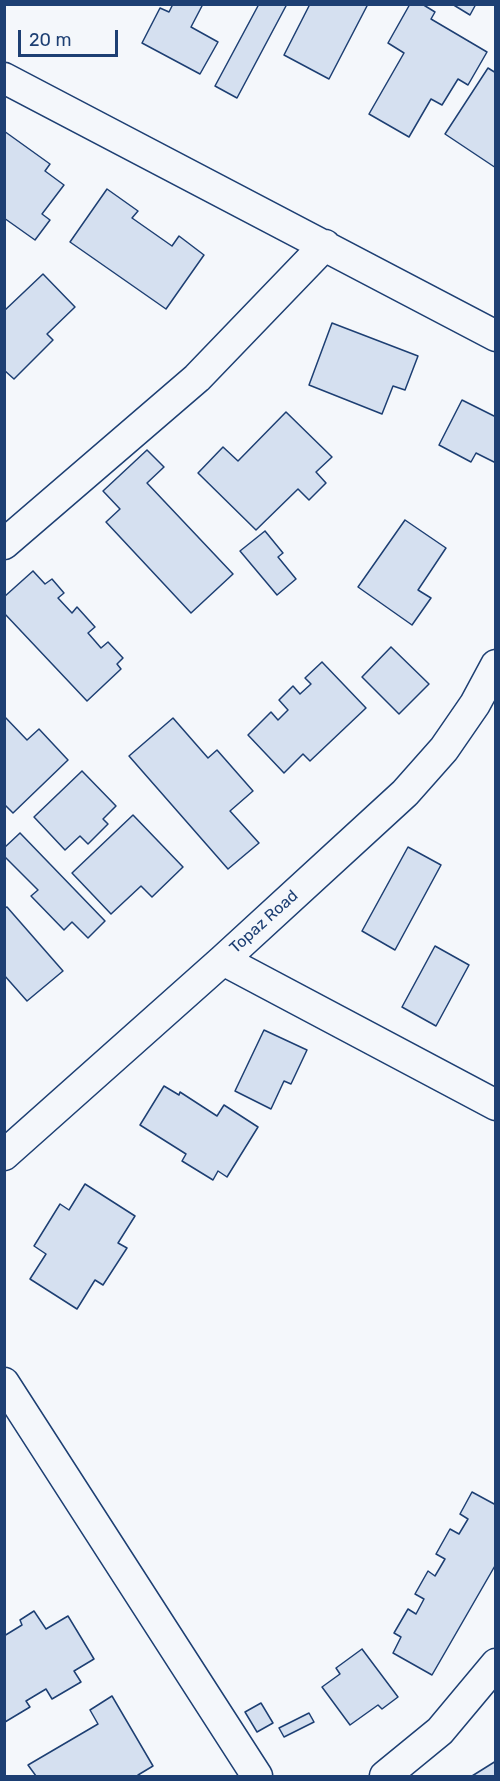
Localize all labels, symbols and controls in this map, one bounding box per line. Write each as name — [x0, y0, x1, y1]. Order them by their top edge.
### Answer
scale bar — [21, 18, 122, 56]
text: 20 m — [29, 29, 71, 51]
street label: Topaz Road — [226, 886, 302, 958]

